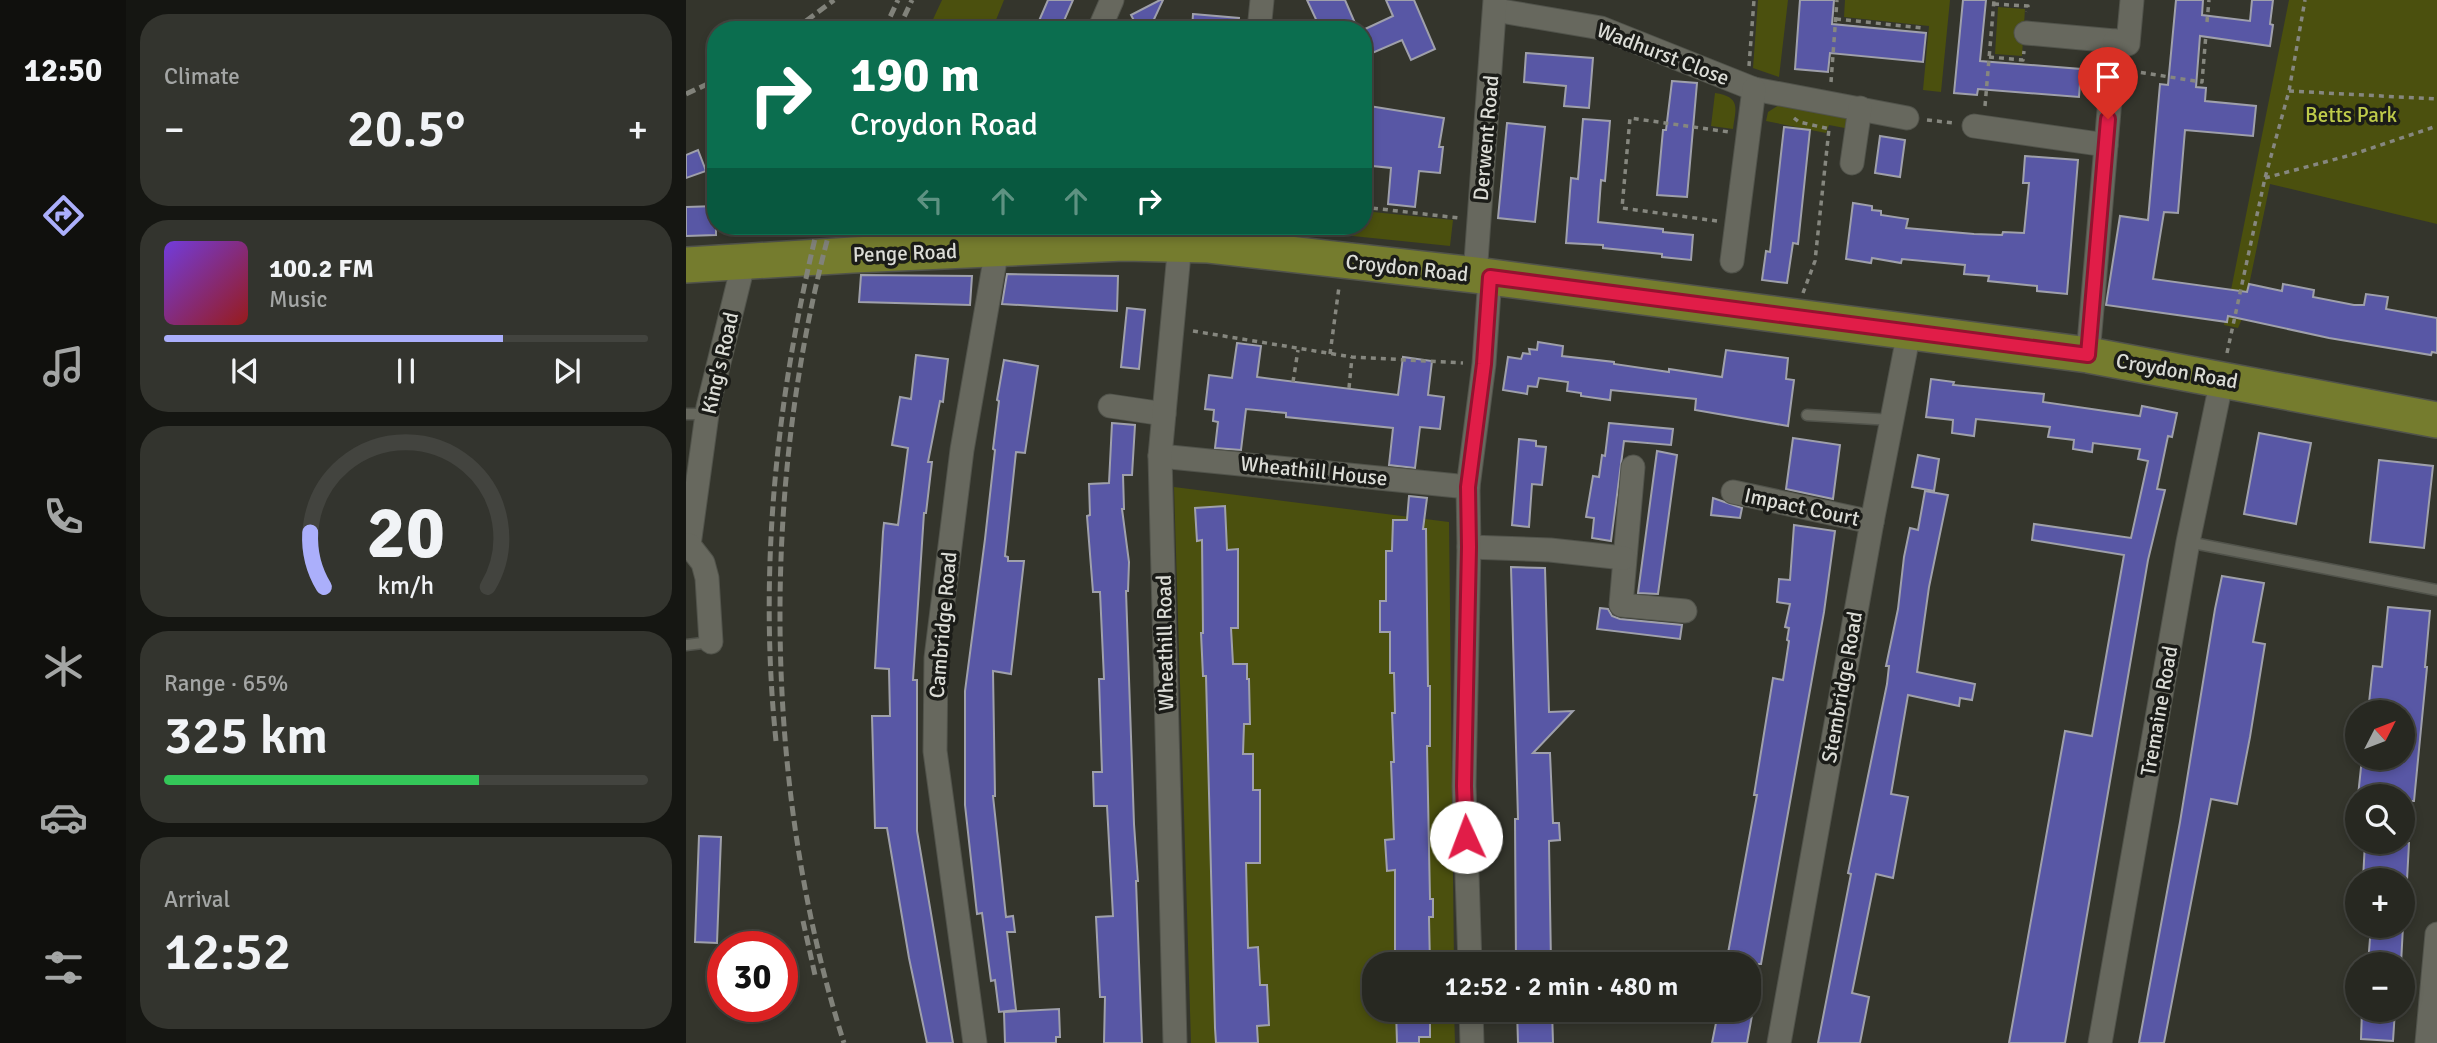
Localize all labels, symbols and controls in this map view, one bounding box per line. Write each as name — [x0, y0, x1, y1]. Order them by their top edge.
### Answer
street label: Wadhurst Close — [1593, 17, 1733, 91]
text: 190 m — [850, 45, 980, 105]
pin — [2078, 47, 2138, 119]
icon: right — [735, 49, 826, 140]
text: 12:50 — [24, 51, 102, 90]
icon: arrive — [2089, 58, 2127, 96]
text: Climate — [164, 62, 240, 91]
street label: Derwent Road — [1468, 74, 1504, 202]
text: 20.5° — [347, 97, 465, 161]
park label: Betts Park — [2305, 102, 2398, 128]
text: Croydon Road — [850, 105, 1038, 144]
text: − — [164, 106, 185, 153]
text: + — [627, 106, 648, 153]
icon: left — [911, 182, 949, 220]
icon: ahead — [984, 182, 1022, 220]
icon: ahead — [1057, 182, 1095, 220]
icon: right — [1130, 182, 1168, 220]
icon: directions — [39, 191, 88, 240]
street label: Penge Road — [852, 238, 958, 268]
street label: Croydon Road — [1344, 249, 1470, 287]
text: 100.2 FM — [269, 253, 374, 285]
text: Music — [269, 285, 327, 314]
street label: King's Road — [696, 309, 744, 417]
icon: music — [39, 342, 88, 391]
street label: Croydon Road — [2114, 347, 2240, 395]
icon: previous — [226, 352, 264, 390]
icon: pause — [387, 352, 425, 390]
icon: next — [548, 352, 586, 390]
street label: Wheathill House — [1239, 450, 1389, 492]
street label: Impact Court — [1742, 482, 1862, 532]
text: 20 — [367, 490, 445, 579]
icon: phone — [39, 492, 88, 541]
street label: Cambridge Road — [924, 551, 962, 699]
text: km/h — [378, 570, 434, 601]
street label: Wheathill Road — [1151, 575, 1179, 711]
street label: Stembridge Road — [1816, 609, 1868, 765]
icon: climate — [39, 642, 88, 691]
street label: Tremaine Road — [2135, 644, 2183, 778]
text: Range · 65% — [164, 669, 288, 698]
north arrow — [2345, 700, 2415, 770]
map controls — [2345, 700, 2415, 1022]
text: 325 km — [164, 704, 328, 768]
button: search — [2345, 784, 2415, 854]
icon: car — [39, 793, 88, 842]
position arrow — [1429, 800, 1503, 874]
button: + — [2345, 868, 2415, 938]
text: Arrival — [164, 885, 230, 914]
text: 12:52 — [164, 920, 291, 984]
speed limit sign: 30 — [707, 931, 798, 1022]
icon: filters — [39, 943, 88, 992]
button: − — [2345, 952, 2415, 1022]
text: 12:52 · 2 min · 480 m — [1445, 971, 1678, 1003]

